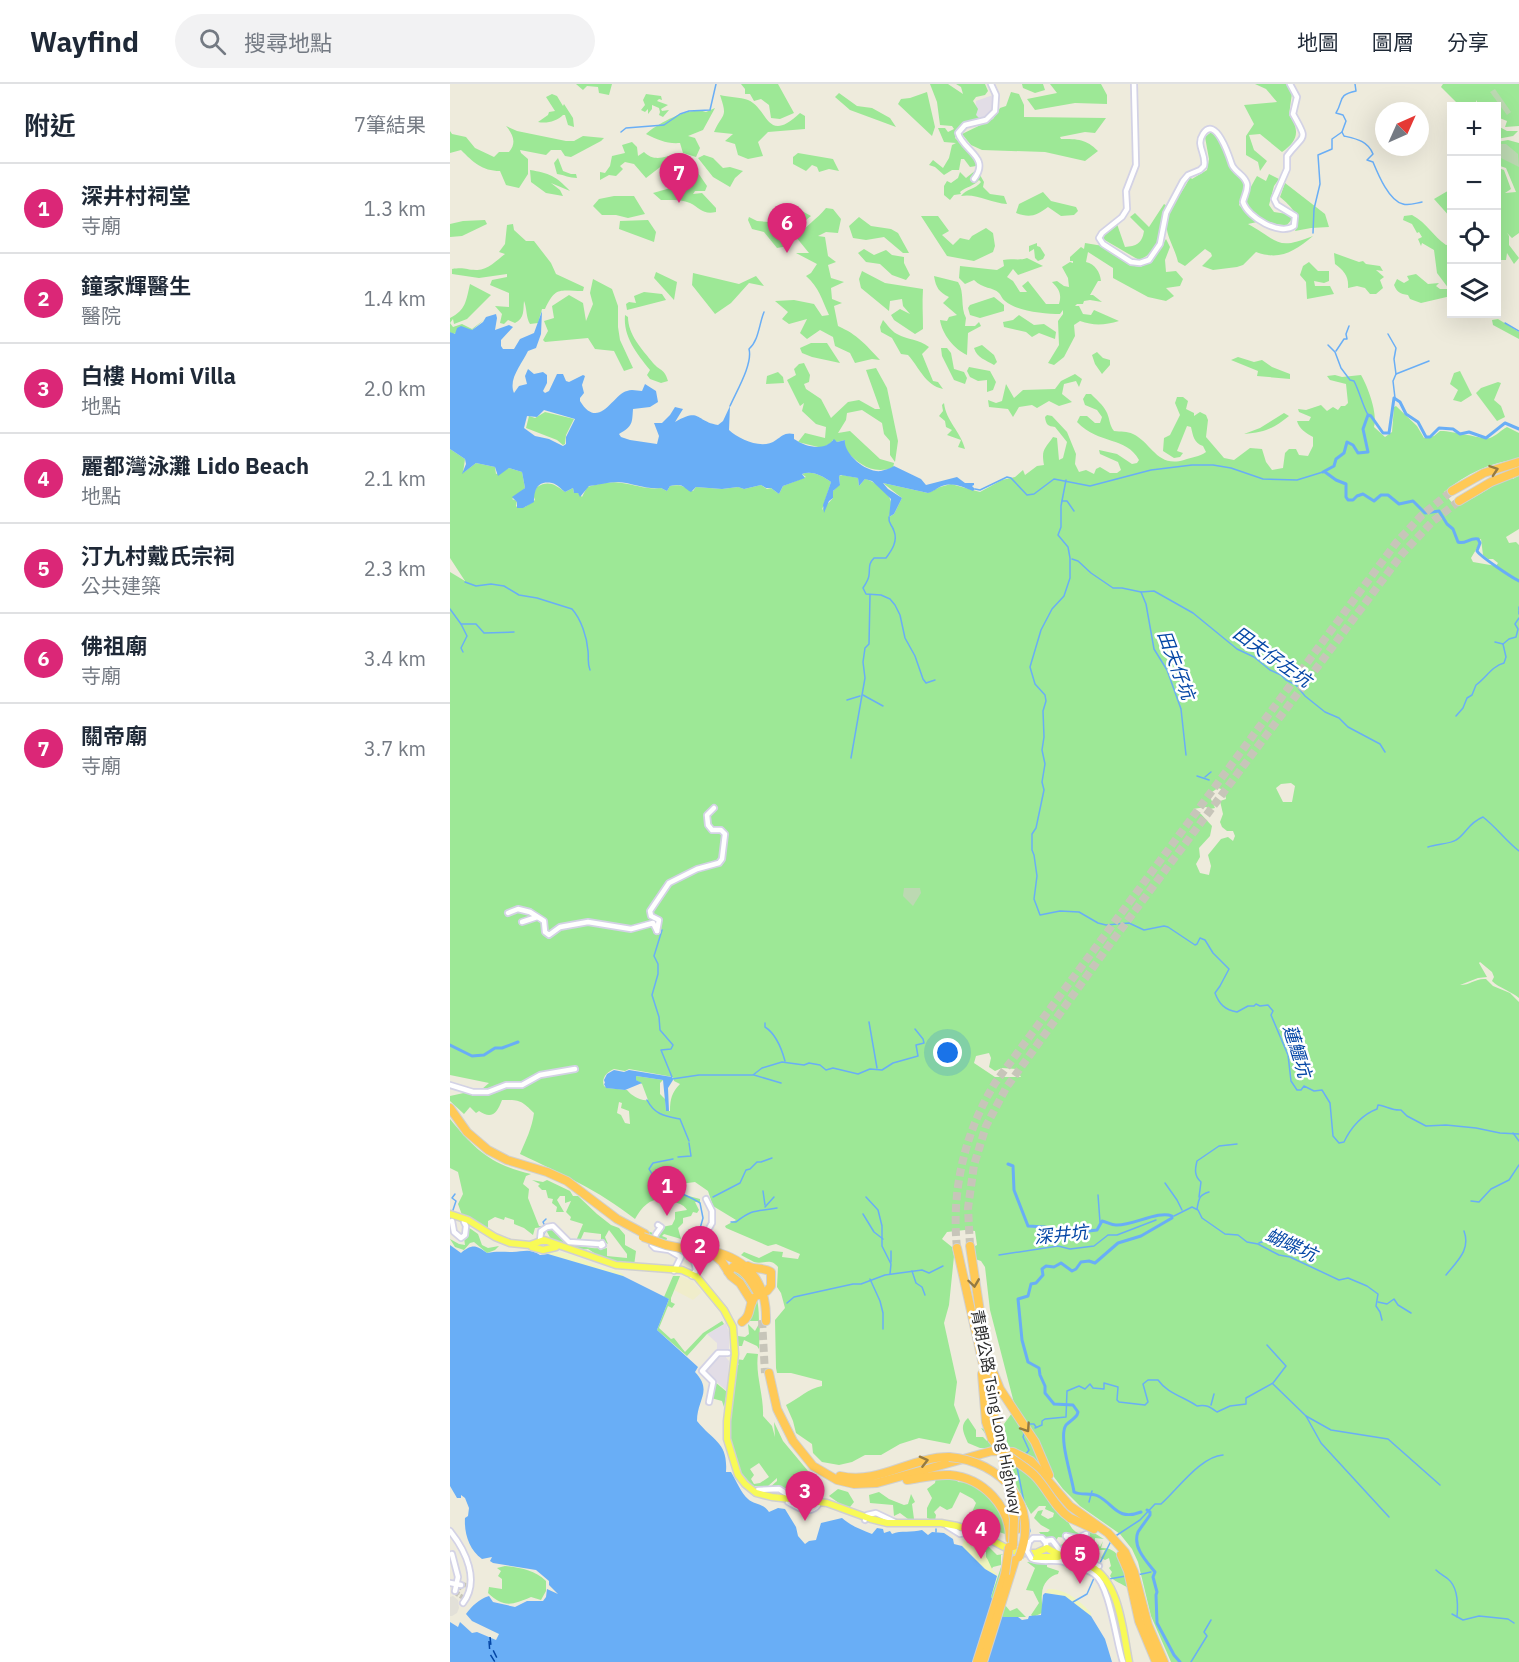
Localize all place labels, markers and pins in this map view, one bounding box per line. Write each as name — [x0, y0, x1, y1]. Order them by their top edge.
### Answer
pin: 7 — [660, 154, 698, 203]
pin: 6 — [768, 204, 806, 253]
pin: 1 — [648, 1166, 686, 1216]
pin: 2 — [680, 1226, 720, 1276]
pin: 3 — [786, 1472, 824, 1521]
pin: 4 — [962, 1510, 1000, 1559]
pin: 5 — [1060, 1534, 1100, 1584]

